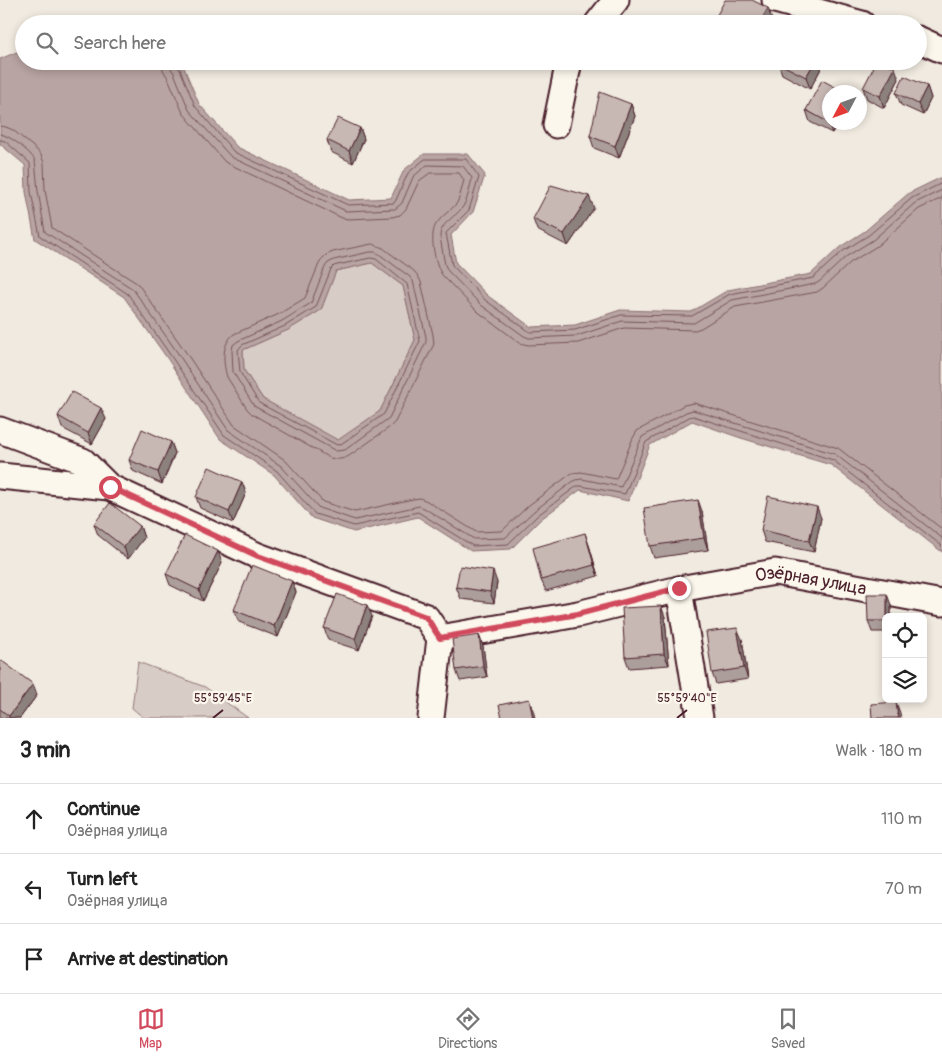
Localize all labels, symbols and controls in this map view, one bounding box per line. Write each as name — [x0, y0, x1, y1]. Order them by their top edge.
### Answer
search box — [15, 15, 927, 70]
icon: search — [33, 29, 61, 57]
text: Search here — [73, 31, 166, 55]
north arrow — [822, 85, 867, 130]
route start — [99, 476, 122, 499]
street label: Озёрная улица — [753, 561, 868, 600]
route end — [668, 577, 691, 600]
map controls — [882, 613, 927, 703]
button: locate — [882, 613, 927, 658]
button: layers — [882, 658, 927, 703]
text: 55°59'45"E — [194, 691, 252, 706]
text: 55°59'40"E — [657, 691, 717, 706]
text: 3 min — [20, 737, 70, 764]
text: Walk · 180 m — [835, 741, 922, 761]
text: Continue — [67, 797, 140, 821]
icon: ahead — [20, 805, 48, 833]
text: 110 m — [881, 809, 922, 829]
text: Озёрная улица — [67, 821, 167, 841]
text: Turn left — [67, 867, 137, 891]
icon: left — [20, 875, 48, 903]
text: 70 m — [885, 879, 922, 899]
text: Озёрная улица — [67, 891, 167, 911]
icon: arrive — [20, 945, 48, 973]
text: Arrive at destination — [67, 947, 228, 971]
tab: Map — [137, 1005, 165, 1052]
tab: Directions — [438, 1005, 497, 1052]
tab: Saved — [771, 1005, 805, 1052]

